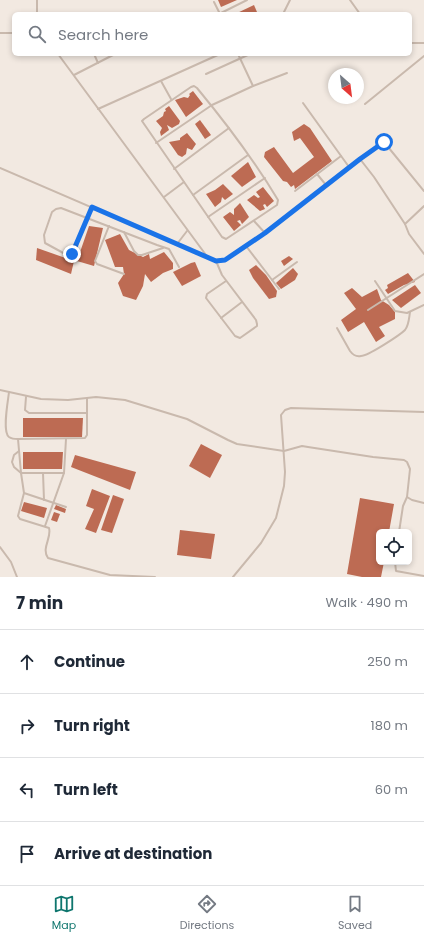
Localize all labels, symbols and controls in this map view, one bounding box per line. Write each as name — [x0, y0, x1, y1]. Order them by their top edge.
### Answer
search box — [12, 12, 412, 56]
icon: search — [26, 23, 48, 45]
text: Search here — [58, 24, 148, 45]
north arrow — [328, 68, 364, 104]
route start — [375, 133, 393, 151]
route end — [63, 245, 81, 263]
map controls — [376, 529, 412, 565]
button: locate — [376, 529, 412, 565]
text: 7 min — [16, 591, 63, 615]
text: Walk · 490 m — [326, 593, 408, 612]
icon: ahead — [16, 651, 38, 673]
text: Continue — [54, 651, 125, 672]
text: 250 m — [367, 652, 408, 671]
icon: right — [16, 715, 38, 737]
text: Turn right — [54, 715, 130, 736]
text: 180 m — [371, 716, 408, 735]
icon: left — [16, 779, 38, 801]
text: Turn left — [54, 779, 118, 800]
text: 60 m — [375, 780, 408, 799]
icon: arrive — [16, 843, 38, 865]
text: Arrive at destination — [54, 843, 212, 864]
tab: Map — [52, 893, 76, 934]
tab: Directions — [180, 893, 234, 934]
tab: Saved — [338, 893, 372, 934]

